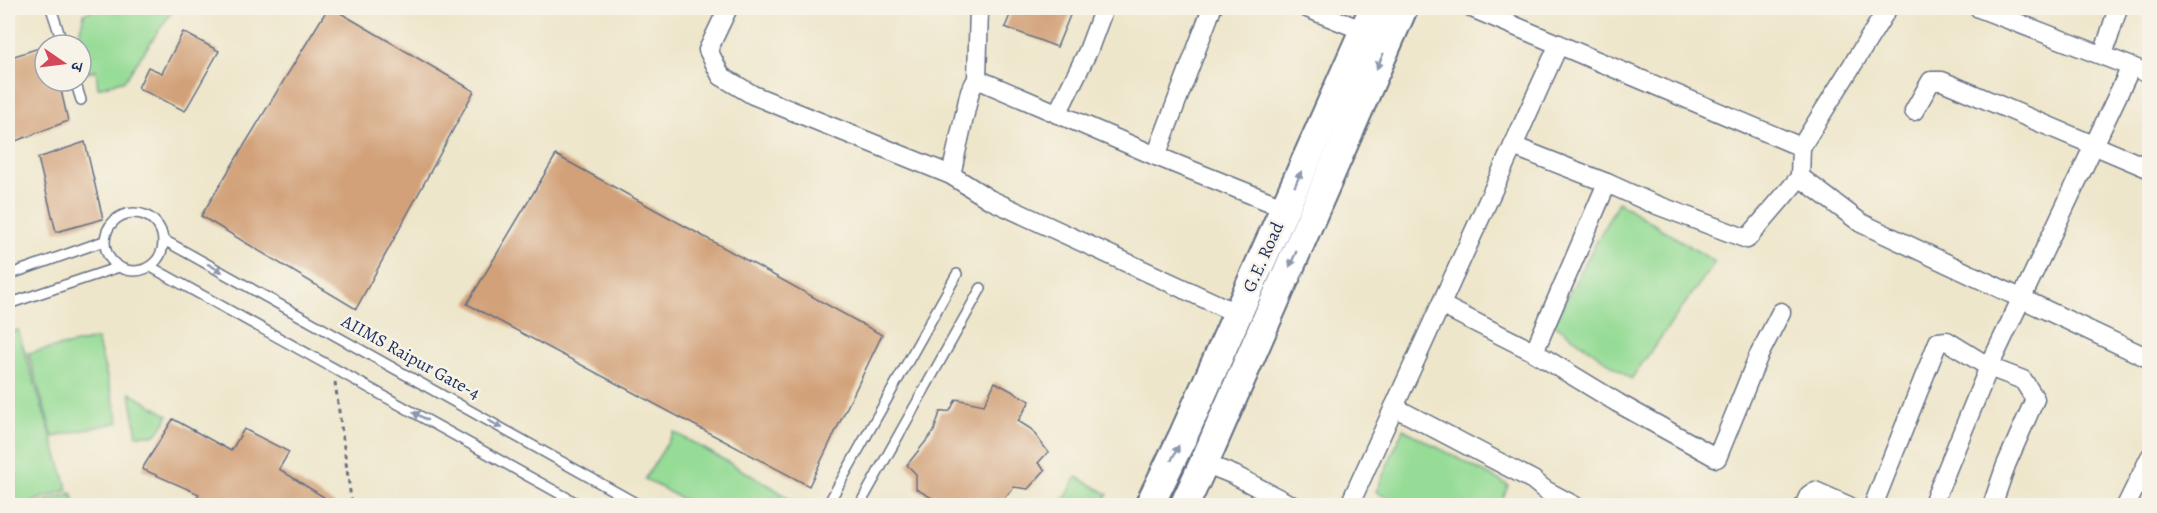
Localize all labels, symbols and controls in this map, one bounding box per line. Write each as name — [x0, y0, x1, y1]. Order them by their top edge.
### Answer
north arrow — [33, 33, 93, 93]
one-way arrow — [1375, 53, 1385, 71]
text: उ — [64, 59, 88, 75]
one-way arrow — [1293, 171, 1302, 188]
street label: G.E. Road — [1237, 218, 1289, 296]
one-way arrow — [1288, 250, 1298, 268]
one-way arrow — [207, 263, 224, 273]
street label: AIIMS Raipur Gate-4 — [337, 308, 485, 405]
one-way arrow — [412, 411, 428, 422]
one-way arrow — [487, 419, 504, 429]
one-way arrow — [1169, 444, 1179, 462]

